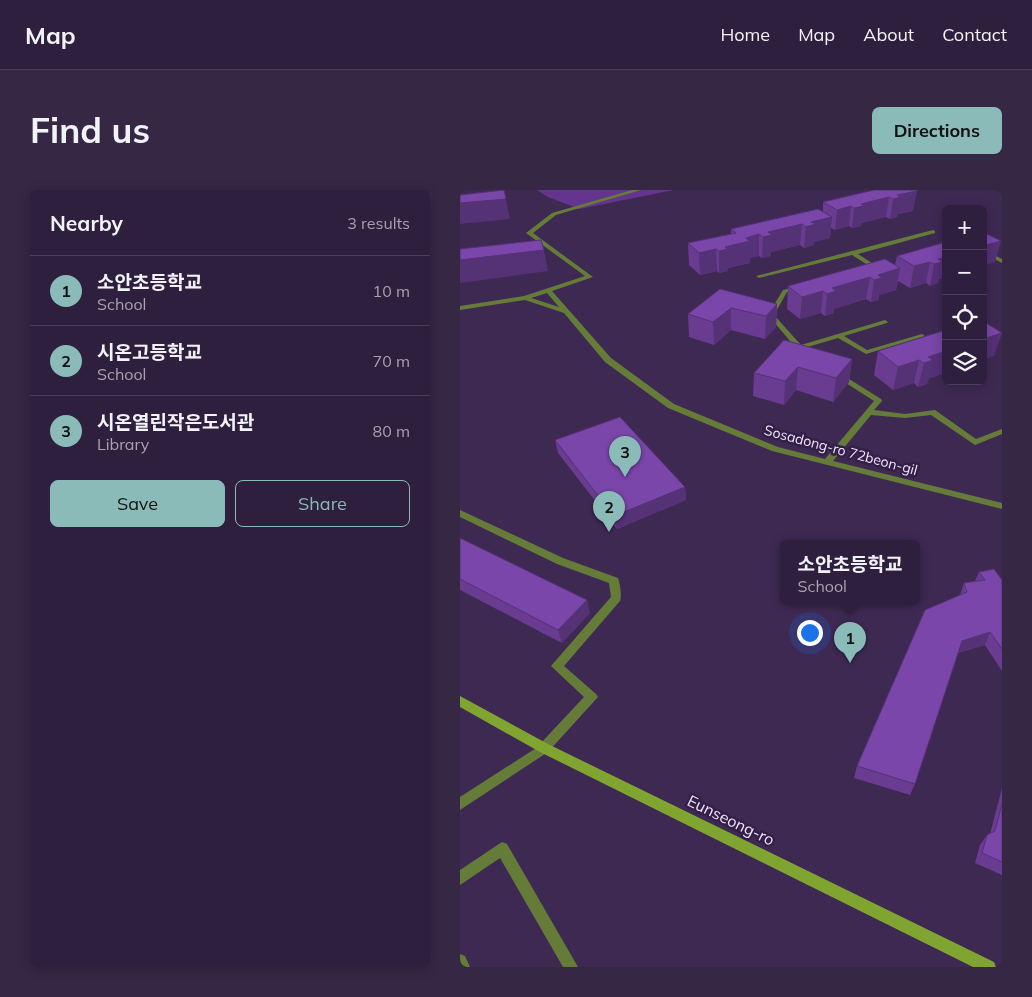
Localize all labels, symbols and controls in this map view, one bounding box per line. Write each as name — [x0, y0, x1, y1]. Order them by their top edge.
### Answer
text: Map — [25, 20, 76, 50]
text: Home — [720, 23, 770, 46]
text: Map — [798, 23, 835, 46]
text: About — [863, 23, 914, 46]
text: Contact — [942, 23, 1007, 46]
button: Directions — [872, 107, 1002, 154]
text: Find us — [30, 108, 150, 152]
map controls — [942, 205, 987, 385]
button: + — [942, 205, 987, 250]
text: Nearby — [50, 210, 123, 236]
text: 3 results — [347, 213, 410, 233]
button: − — [942, 250, 987, 295]
text: 소안초등학교 — [97, 270, 202, 294]
text: 1 — [61, 281, 71, 301]
text: 10 m — [373, 281, 410, 301]
text: School — [97, 294, 146, 314]
button: locate — [942, 295, 987, 340]
text: 시온고등학교 — [97, 340, 202, 364]
button: layers — [942, 340, 987, 385]
text: 2 — [61, 351, 71, 371]
text: 70 m — [373, 351, 410, 371]
text: School — [97, 364, 146, 384]
text: 시온열린작은도서관 — [97, 410, 254, 434]
text: 3 — [61, 421, 71, 441]
text: 80 m — [373, 421, 410, 441]
street label: Sosadong-ro 72beon-gil — [762, 421, 920, 479]
text: Library — [97, 434, 149, 454]
pin: 3 — [609, 436, 641, 477]
button: Save — [50, 480, 225, 527]
button: Share — [235, 480, 410, 527]
pin: 2 — [593, 491, 625, 532]
popup — [780, 540, 920, 605]
text: 소안초등학교 — [798, 552, 902, 576]
text: School — [798, 576, 847, 596]
your location — [797, 620, 823, 646]
pin: 1 — [834, 622, 866, 663]
street label: Eunseong-ro — [684, 790, 778, 850]

